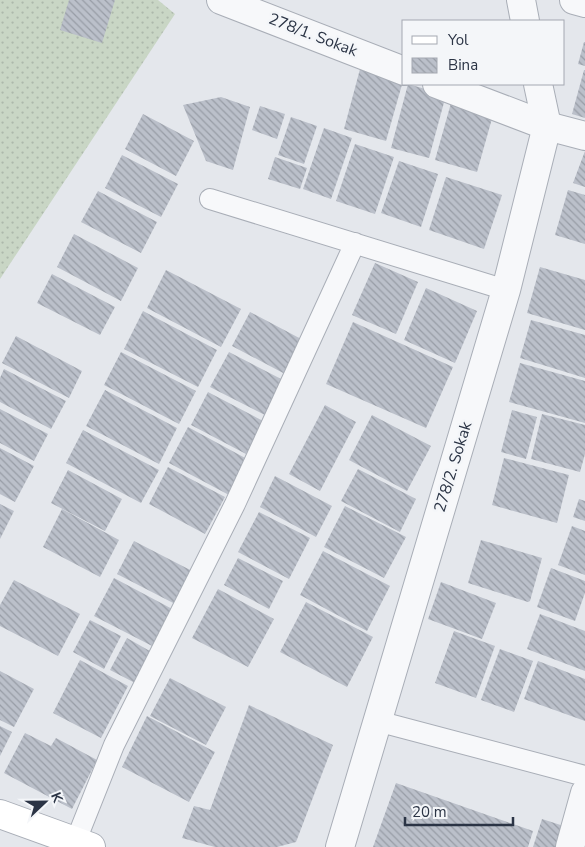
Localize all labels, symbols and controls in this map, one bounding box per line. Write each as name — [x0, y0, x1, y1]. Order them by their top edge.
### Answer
street label: 278/1. Sokak — [265, 8, 362, 62]
legend — [402, 20, 565, 85]
text: Yol — [447, 30, 469, 50]
text: Bina — [448, 55, 478, 75]
street label: 278/2. Sokak — [429, 418, 478, 515]
north arrow — [20, 777, 70, 827]
text: K — [46, 789, 67, 806]
scale bar — [405, 794, 512, 826]
text: 20 m — [412, 802, 447, 822]

